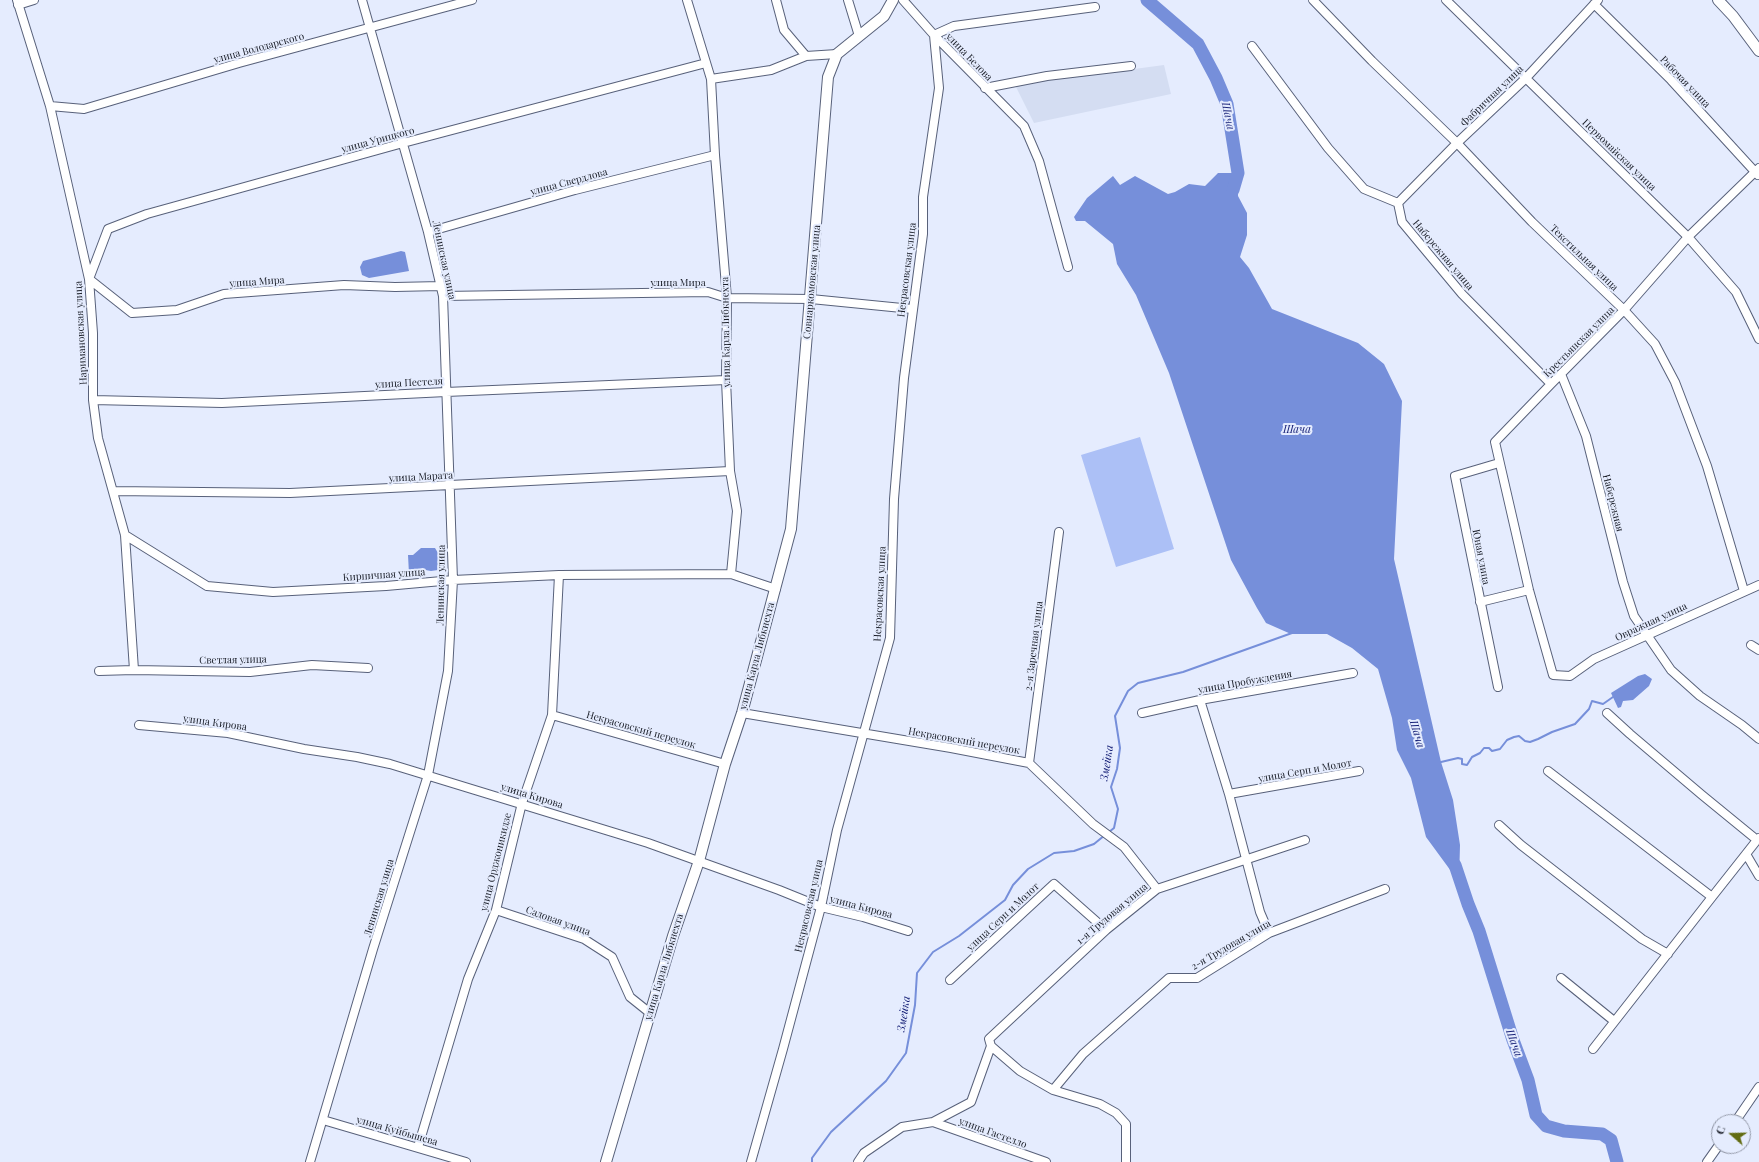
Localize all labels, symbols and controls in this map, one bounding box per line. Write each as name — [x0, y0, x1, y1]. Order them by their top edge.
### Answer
street label: улица Володарского — [212, 30, 306, 66]
street label: улица Белова — [943, 31, 995, 83]
street label: Рабочая улица — [1657, 54, 1713, 110]
street label: Фабричная улица — [1458, 63, 1526, 129]
water label: Шача — [1219, 101, 1237, 131]
street label: Первомайская улица — [1580, 117, 1658, 193]
street label: улица Урицкого — [340, 124, 416, 156]
street label: улица Свердлова — [529, 166, 609, 198]
street label: Набережная улица — [1410, 217, 1476, 293]
street label: Ленинская улица — [430, 219, 458, 301]
street label: Некрасовская улица — [895, 222, 919, 318]
street label: Текстильная улица — [1548, 222, 1620, 294]
street label: Совнаркомовская улица — [801, 225, 823, 339]
street label: улица Мира — [229, 274, 285, 290]
street label: улица Мира — [650, 277, 706, 289]
street label: улица Карла Либкнехта — [719, 277, 733, 387]
street label: Наримановская улица — [72, 281, 90, 385]
street label: Крестьянская улица — [1541, 304, 1617, 380]
street label: улица Пестеля — [375, 375, 443, 391]
water label: Шача — [1283, 423, 1311, 437]
street label: улица Марата — [389, 469, 453, 485]
street label: Набережная — [1600, 473, 1626, 533]
street label: Юная улица — [1470, 528, 1492, 586]
street label: Ленинская улица — [434, 545, 448, 625]
street label: Некрасовская улица — [872, 546, 888, 642]
street label: Кирпичная улица — [342, 566, 426, 584]
street label: 2-я Заречная улица — [1023, 600, 1045, 692]
street label: Овражная улица — [1613, 600, 1689, 644]
street label: улица Карла Либкнехта — [737, 601, 777, 711]
street label: Светлая улица — [199, 653, 267, 667]
street label: улица Пробуждения — [1197, 668, 1293, 696]
street label: Некрасовский переулок — [585, 709, 697, 751]
street label: улица Кирова — [182, 713, 248, 733]
water label: Шача — [1407, 719, 1427, 749]
street label: Некрасовский переулок — [907, 725, 1021, 757]
water label: Змейка — [1098, 744, 1116, 782]
street label: улица Серп и Молот — [1257, 757, 1353, 785]
street label: улица Кирова — [500, 781, 564, 811]
street label: улица Орджоникидзе — [478, 812, 514, 912]
street label: Ленинская улица — [361, 858, 397, 938]
street label: Некрасовская улица — [792, 858, 826, 954]
street label: улица Серп и Молот — [964, 880, 1042, 954]
street label: 1-я Трудовая улица — [1074, 881, 1150, 947]
street label: улица Кирова — [828, 893, 894, 921]
street label: Садовая улица — [524, 904, 592, 938]
street label: улица Карла Либкнехта — [642, 912, 686, 1022]
street label: 2-я Трудовая улица — [1189, 917, 1273, 973]
water label: Змейка — [895, 995, 913, 1033]
water label: Шача — [1503, 1028, 1525, 1058]
street label: улица Куйбышева — [355, 1114, 439, 1148]
north arrow — [1711, 1114, 1751, 1154]
street label: улица Гастелло — [957, 1115, 1029, 1151]
text: С — [1712, 1124, 1729, 1136]

